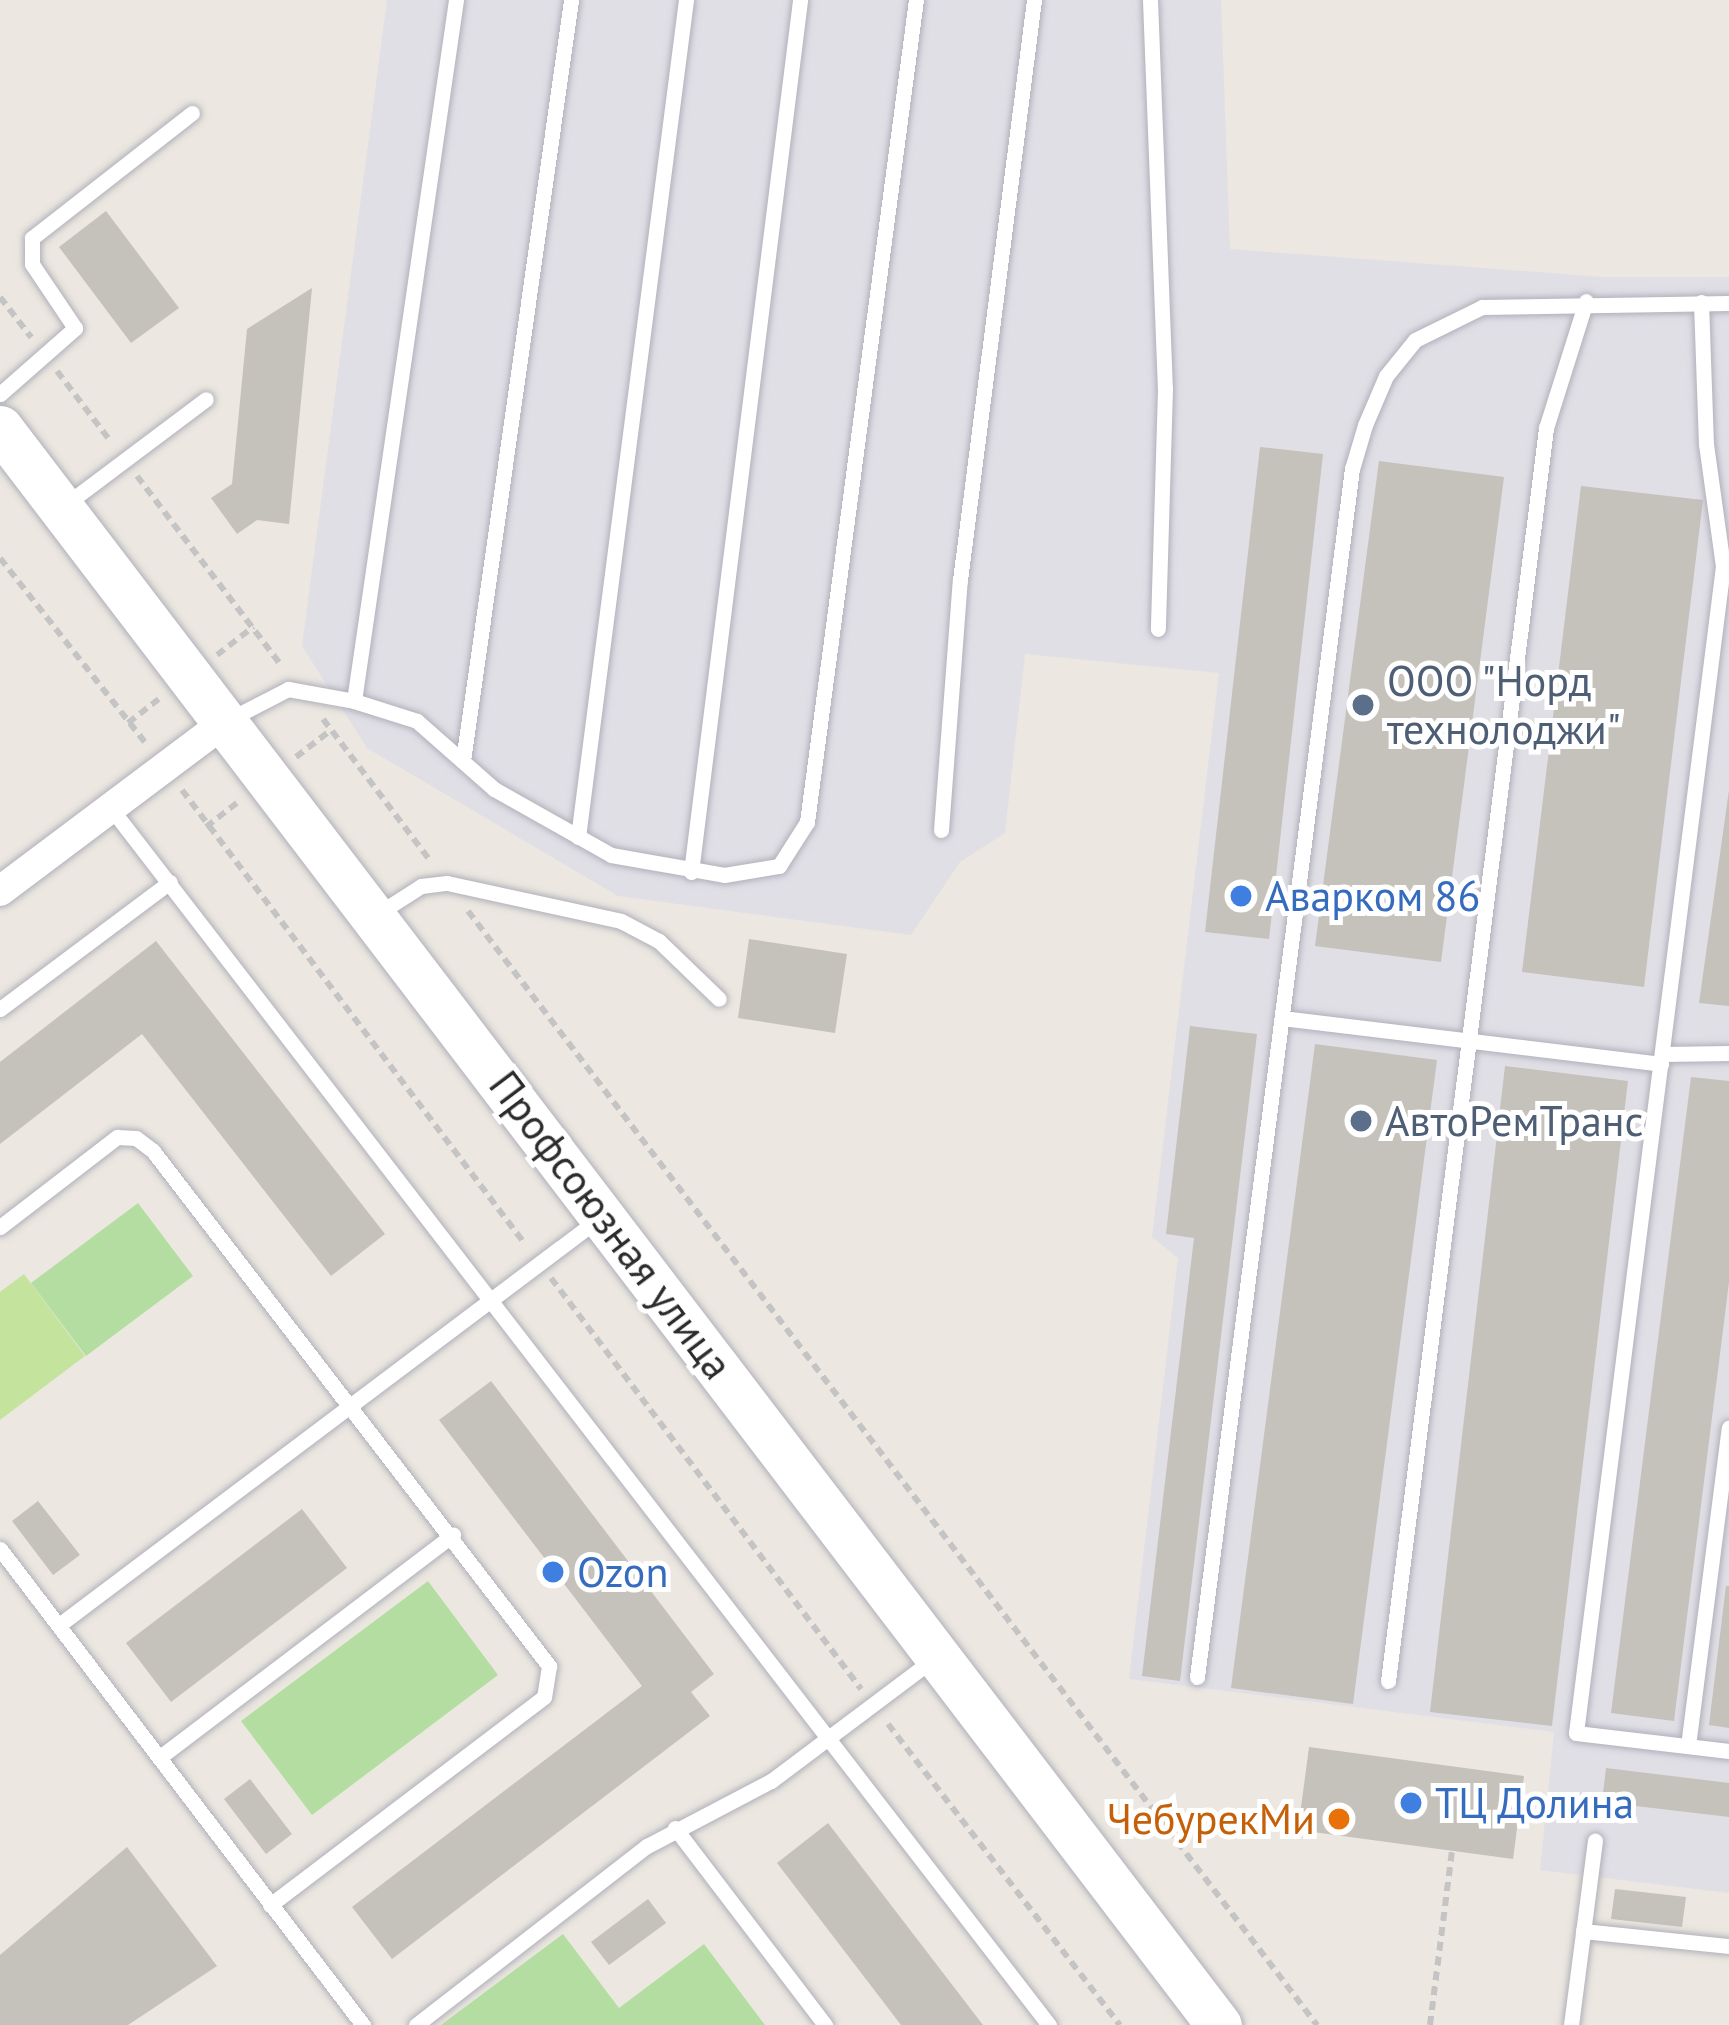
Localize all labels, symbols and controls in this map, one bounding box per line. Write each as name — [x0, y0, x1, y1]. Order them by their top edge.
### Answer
place label: ООО "Норд технолоджи" — [1387, 656, 1621, 754]
marker: ООО "Норд технолоджи" — [1350, 692, 1376, 718]
place label: Аварком 86 — [1265, 871, 1480, 921]
marker: Аварком 86 — [1228, 883, 1254, 909]
street label: Профсоюзная улица — [479, 1061, 743, 1389]
place label: АвтоРемТранс — [1385, 1096, 1643, 1146]
marker: АвтоРемТранс — [1348, 1108, 1374, 1134]
place label: Ozon — [577, 1547, 668, 1597]
marker: Ozon — [540, 1559, 566, 1585]
place label: ТЦ Долина — [1435, 1778, 1635, 1828]
marker: ТЦ Долина — [1398, 1790, 1424, 1816]
place label: ЧебурекМи — [1106, 1794, 1315, 1844]
marker: ЧебурекМи — [1326, 1806, 1352, 1832]

